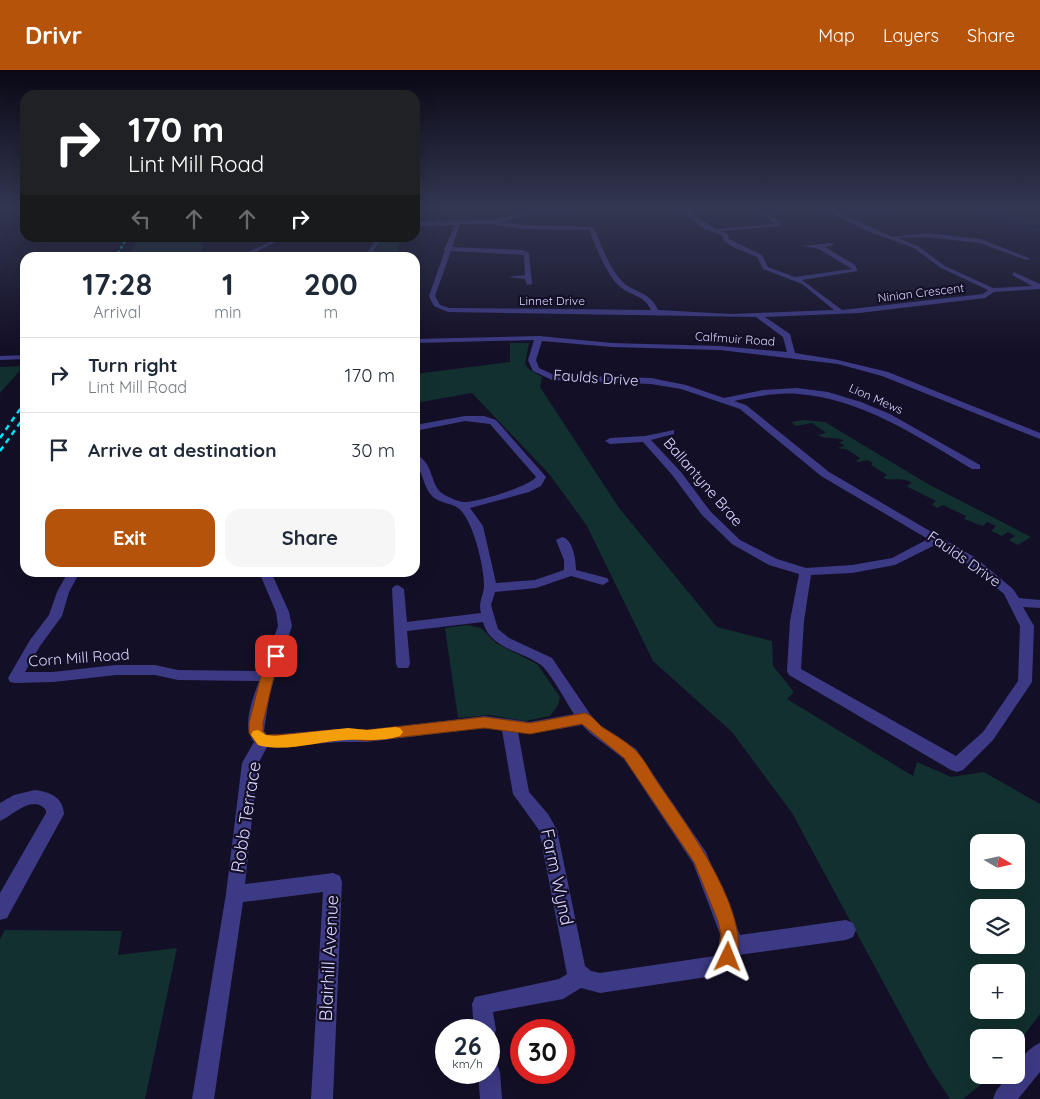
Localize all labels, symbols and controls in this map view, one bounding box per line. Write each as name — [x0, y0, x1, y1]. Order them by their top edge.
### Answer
text: Drivr — [25, 20, 82, 50]
text: Map — [818, 24, 855, 47]
text: Layers — [883, 24, 939, 47]
text: Share — [967, 24, 1015, 47]
text: 170 m — [128, 107, 224, 151]
icon: right — [45, 110, 110, 175]
text: Lint Mill Road — [128, 150, 264, 178]
icon: left — [127, 205, 155, 233]
icon: ahead — [180, 205, 208, 233]
icon: ahead — [233, 205, 261, 233]
icon: right — [286, 205, 314, 233]
text: 17:28 — [82, 265, 152, 303]
text: 1 — [222, 265, 234, 303]
text: 200 — [304, 265, 358, 303]
street label: Ninian Crescent — [877, 280, 965, 305]
street label: Linnet Drive — [519, 293, 585, 308]
text: Arrival — [93, 302, 141, 322]
text: min — [214, 302, 242, 322]
text: m — [323, 302, 338, 322]
street label: Calfmuir Road — [695, 328, 776, 349]
text: Turn right — [88, 353, 177, 377]
icon: right — [45, 361, 73, 389]
text: 170 m — [344, 363, 395, 387]
street label: Faulds Drive — [553, 365, 639, 390]
text: Lint Mill Road — [88, 377, 187, 397]
street label: Lion Mews — [847, 380, 906, 417]
street label: Ballantyne Brae — [660, 433, 747, 530]
icon: arrive — [45, 436, 73, 464]
text: Arrive at destination — [88, 438, 277, 462]
text: 30 m — [351, 438, 395, 462]
button: Exit — [45, 509, 215, 567]
button: Share — [225, 509, 395, 567]
street label: Faulds Drive — [924, 526, 1005, 591]
pin — [255, 635, 297, 677]
icon: arrive — [262, 642, 290, 670]
street label: Corn Mill Road — [28, 644, 130, 671]
street label: Robb Terrace — [225, 760, 266, 874]
street label: Farm Wynd — [536, 827, 579, 927]
north arrow — [970, 834, 1025, 889]
map controls — [970, 834, 1025, 1084]
street label: Blairhill Avenue — [314, 894, 343, 1022]
button: layers — [970, 899, 1025, 954]
position arrow — [701, 930, 753, 982]
button: + — [970, 964, 1025, 1019]
speed limit sign: 30 — [510, 1019, 575, 1084]
button: − — [970, 1029, 1025, 1084]
text: 26 — [453, 1030, 482, 1061]
text: km/h — [452, 1056, 483, 1071]

